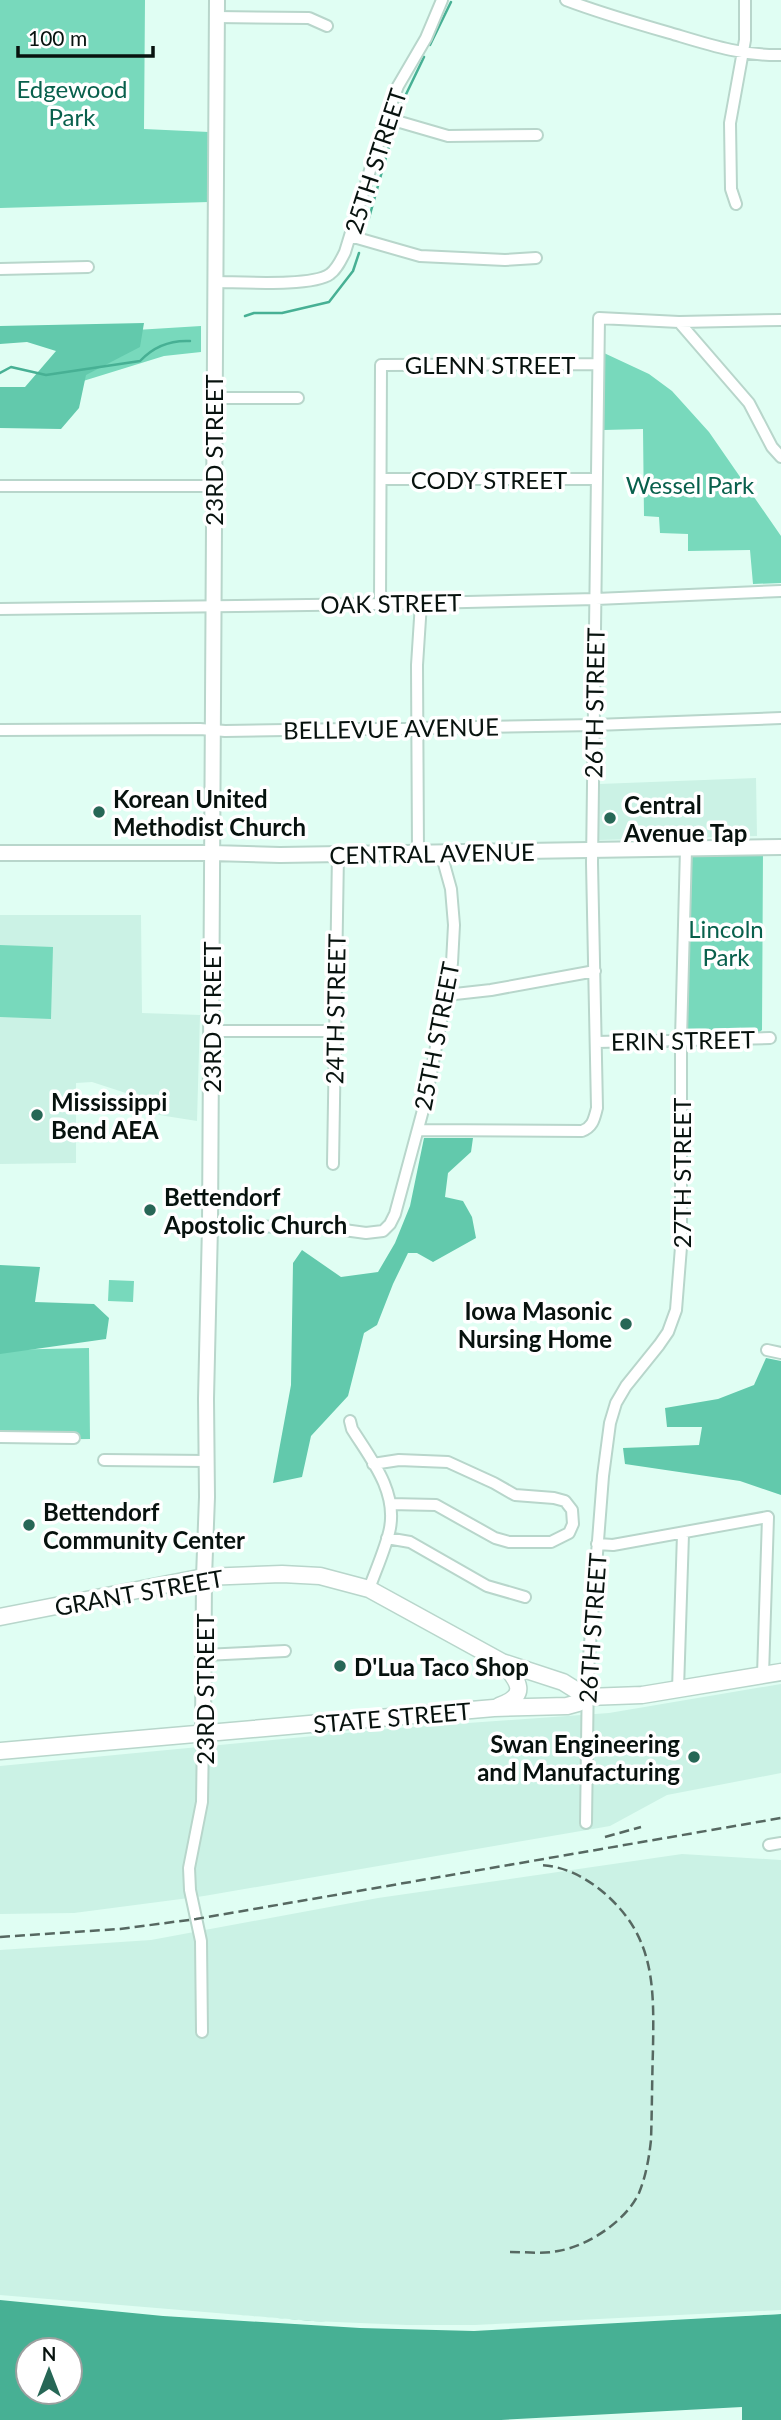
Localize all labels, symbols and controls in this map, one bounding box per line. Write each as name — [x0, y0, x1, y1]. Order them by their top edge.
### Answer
scale bar — [18, 14, 152, 58]
text: 100 m — [28, 25, 87, 50]
park label: Edgewood Park — [17, 74, 127, 131]
street label: 25TH STREET — [338, 85, 412, 237]
street label: GLENN STREET — [405, 350, 575, 379]
street label: 23RD STREET — [199, 374, 228, 526]
street label: CODY STREET — [411, 465, 567, 494]
park label: Wessel Park — [626, 470, 755, 499]
street label: OAK STREET — [320, 587, 462, 619]
street label: 26TH STREET — [578, 627, 610, 779]
street label: BELLEVUE AVENUE — [283, 712, 499, 744]
place label: Korean United Methodist Church — [113, 784, 306, 841]
place label: Central Avenue Tap — [623, 790, 747, 847]
marker: Korean United Methodist Church — [91, 804, 107, 820]
marker: Central Avenue Tap — [602, 810, 618, 826]
street label: CENTRAL AVENUE — [329, 837, 535, 869]
park label: Lincoln Park — [688, 914, 764, 971]
street label: 24TH STREET — [319, 933, 351, 1085]
street label: 23RD STREET — [197, 941, 226, 1093]
street label: 25TH STREET — [407, 959, 465, 1113]
street label: ERIN STREET — [611, 1024, 755, 1056]
place label: Mississippi Bend AEA — [51, 1087, 167, 1144]
street label: 27TH STREET — [667, 1098, 696, 1248]
marker: Mississippi Bend AEA — [29, 1107, 45, 1123]
place label: Bettendorf Apostolic Church — [163, 1182, 347, 1239]
marker: Bettendorf Apostolic Church — [142, 1202, 158, 1218]
place label: Iowa Masonic Nursing Home — [458, 1296, 612, 1353]
marker: Iowa Masonic Nursing Home — [618, 1316, 634, 1332]
place label: Bettendorf Community Center — [43, 1497, 245, 1554]
marker: Bettendorf Community Center — [21, 1517, 37, 1533]
street label: 26TH STREET — [572, 1552, 612, 1704]
street label: GRANT STREET — [52, 1563, 226, 1621]
street label: 23RD STREET — [190, 1613, 219, 1765]
place label: D'Lua Taco Shop — [354, 1652, 529, 1681]
marker: D'Lua Taco Shop — [332, 1658, 348, 1674]
street label: STATE STREET — [312, 1696, 472, 1738]
place label: Swan Engineering and Manufacturing — [477, 1729, 680, 1786]
marker: Swan Engineering and Manufacturing — [686, 1749, 702, 1765]
north arrow — [14, 2336, 84, 2406]
text: N — [42, 2342, 56, 2365]

